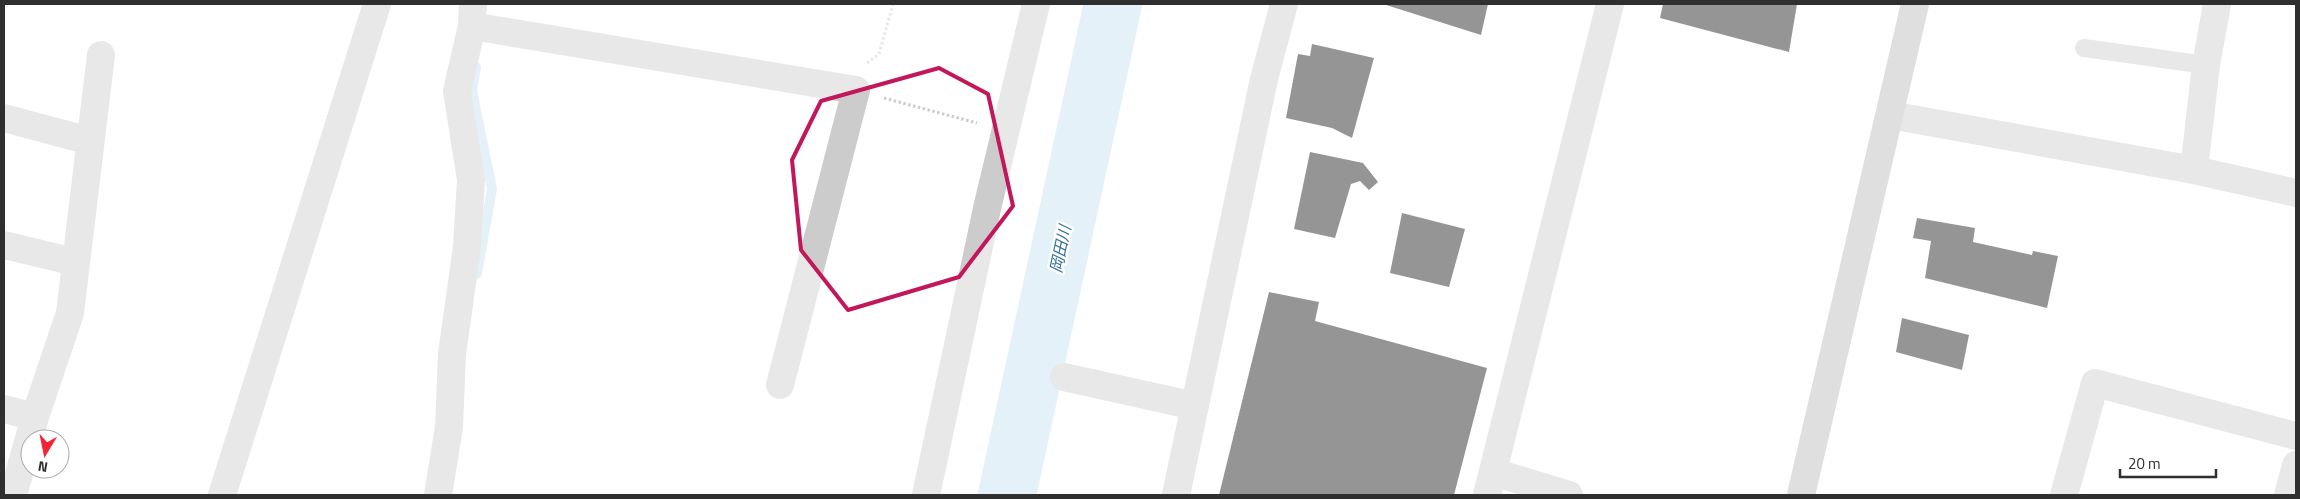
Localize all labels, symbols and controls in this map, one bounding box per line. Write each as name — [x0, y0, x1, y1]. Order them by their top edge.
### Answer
water label: 岡田川 — [1043, 221, 1077, 275]
north arrow — [20, 429, 70, 479]
scale bar — [2120, 446, 2216, 478]
text: 20 m — [2128, 452, 2161, 475]
text: N — [36, 456, 49, 478]

